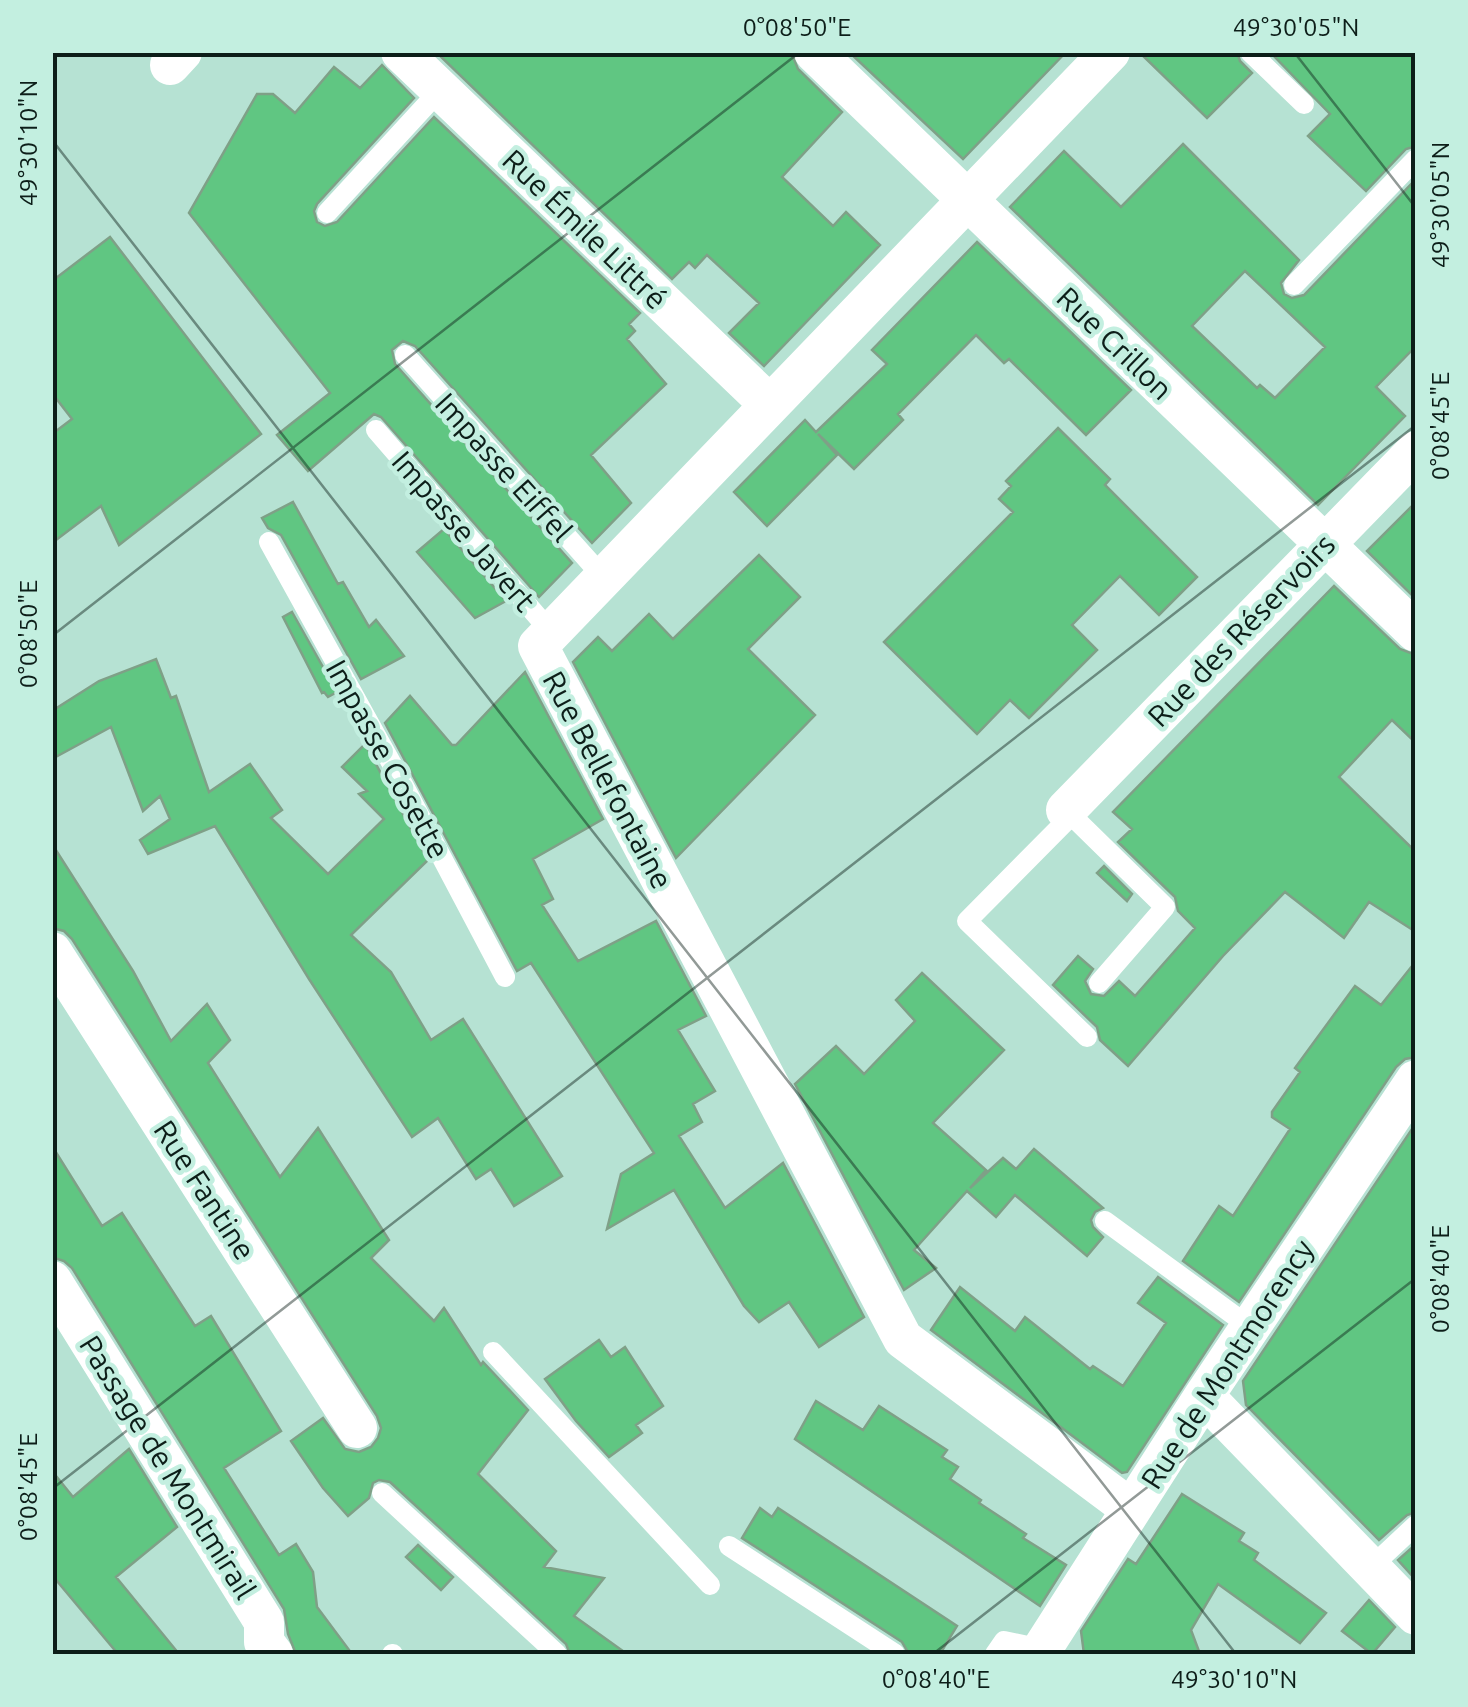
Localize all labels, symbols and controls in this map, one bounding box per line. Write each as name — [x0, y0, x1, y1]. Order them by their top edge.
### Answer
text: 0°08'50"E — [743, 13, 851, 41]
text: 49°30'05"N — [1233, 13, 1359, 41]
text: 49°30'10"N — [14, 80, 42, 206]
street label: Rue Émile Littré — [496, 142, 675, 316]
text: 49°30'05"N — [1426, 142, 1454, 268]
street label: Rue Crillon — [1050, 280, 1180, 406]
text: 0°08'45"E — [1426, 372, 1454, 480]
street label: Impasse Eiffel — [429, 386, 579, 548]
street label: Impasse Javert — [385, 444, 543, 618]
street label: Rue des Réservoirs — [1141, 527, 1341, 733]
text: 0°08'50"E — [14, 580, 42, 688]
street label: Impasse Cosette — [319, 654, 457, 864]
street label: Rue Bellefontaine — [536, 665, 680, 895]
street label: Rue Fantine — [147, 1114, 263, 1266]
text: 0°08'40"E — [1426, 1225, 1454, 1333]
street label: Rue de Montmorency — [1134, 1233, 1320, 1495]
street label: Passage de Montmirail — [73, 1329, 263, 1605]
text: 0°08'45"E — [14, 1433, 42, 1541]
text: 0°08'40"E — [882, 1665, 990, 1693]
text: 49°30'10"N — [1171, 1665, 1297, 1693]

